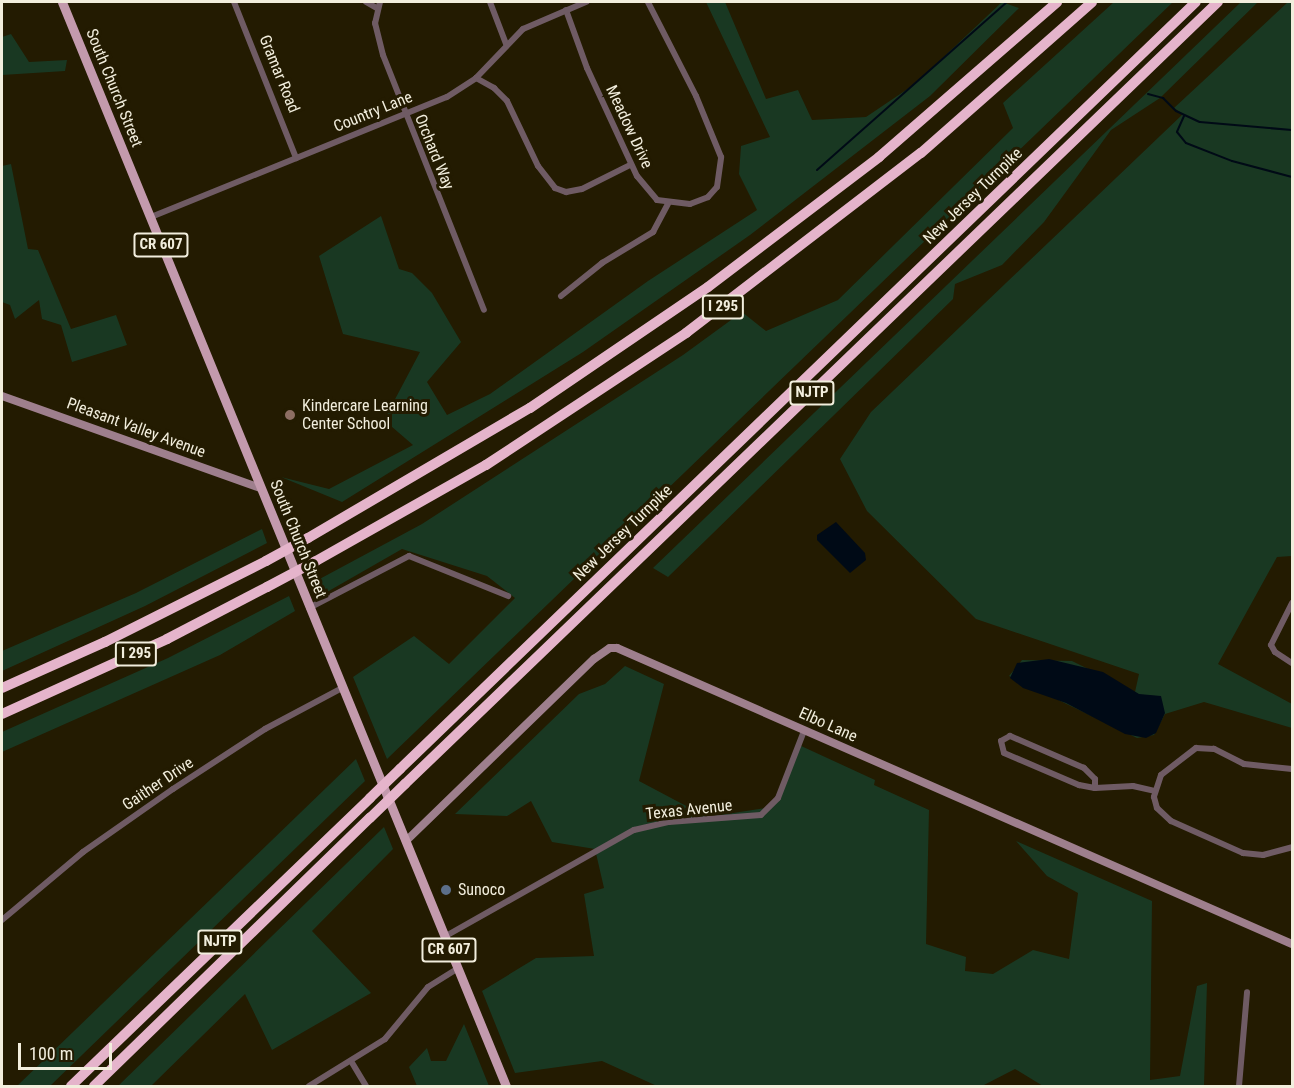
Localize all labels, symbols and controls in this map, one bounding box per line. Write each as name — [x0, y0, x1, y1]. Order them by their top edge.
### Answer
street label: South Church Street — [82, 26, 146, 150]
street label: Gramar Road — [255, 32, 303, 116]
street label: Meadow Drive — [601, 83, 657, 171]
street label: Country Lane — [331, 88, 415, 136]
street label: Orchard Way — [410, 112, 458, 192]
street label: New Jersey Turnpike — [919, 144, 1027, 248]
road number: CR 607 — [132, 233, 190, 257]
road number: I 295 — [700, 295, 746, 319]
road number: NJTP — [788, 381, 836, 405]
street label: Pleasant Valley Avenue — [64, 394, 208, 462]
place label: Kindercare Learning Center School — [302, 396, 428, 434]
marker: Kindercare Learning Center School — [283, 408, 297, 422]
street label: South Church Street — [266, 477, 330, 601]
street label: New Jersey Turnpike — [569, 481, 677, 585]
road number: I 295 — [114, 642, 158, 666]
street label: Elbo Lane — [796, 704, 860, 746]
street label: Gaither Drive — [119, 753, 197, 815]
street label: Texas Avenue — [645, 796, 733, 824]
place label: Sunoco — [458, 880, 505, 900]
marker: Sunoco — [439, 883, 453, 897]
road number: NJTP — [196, 930, 244, 954]
road number: CR 607 — [420, 938, 478, 962]
scale bar — [21, 1031, 116, 1069]
text: 100 m — [29, 1043, 73, 1064]

